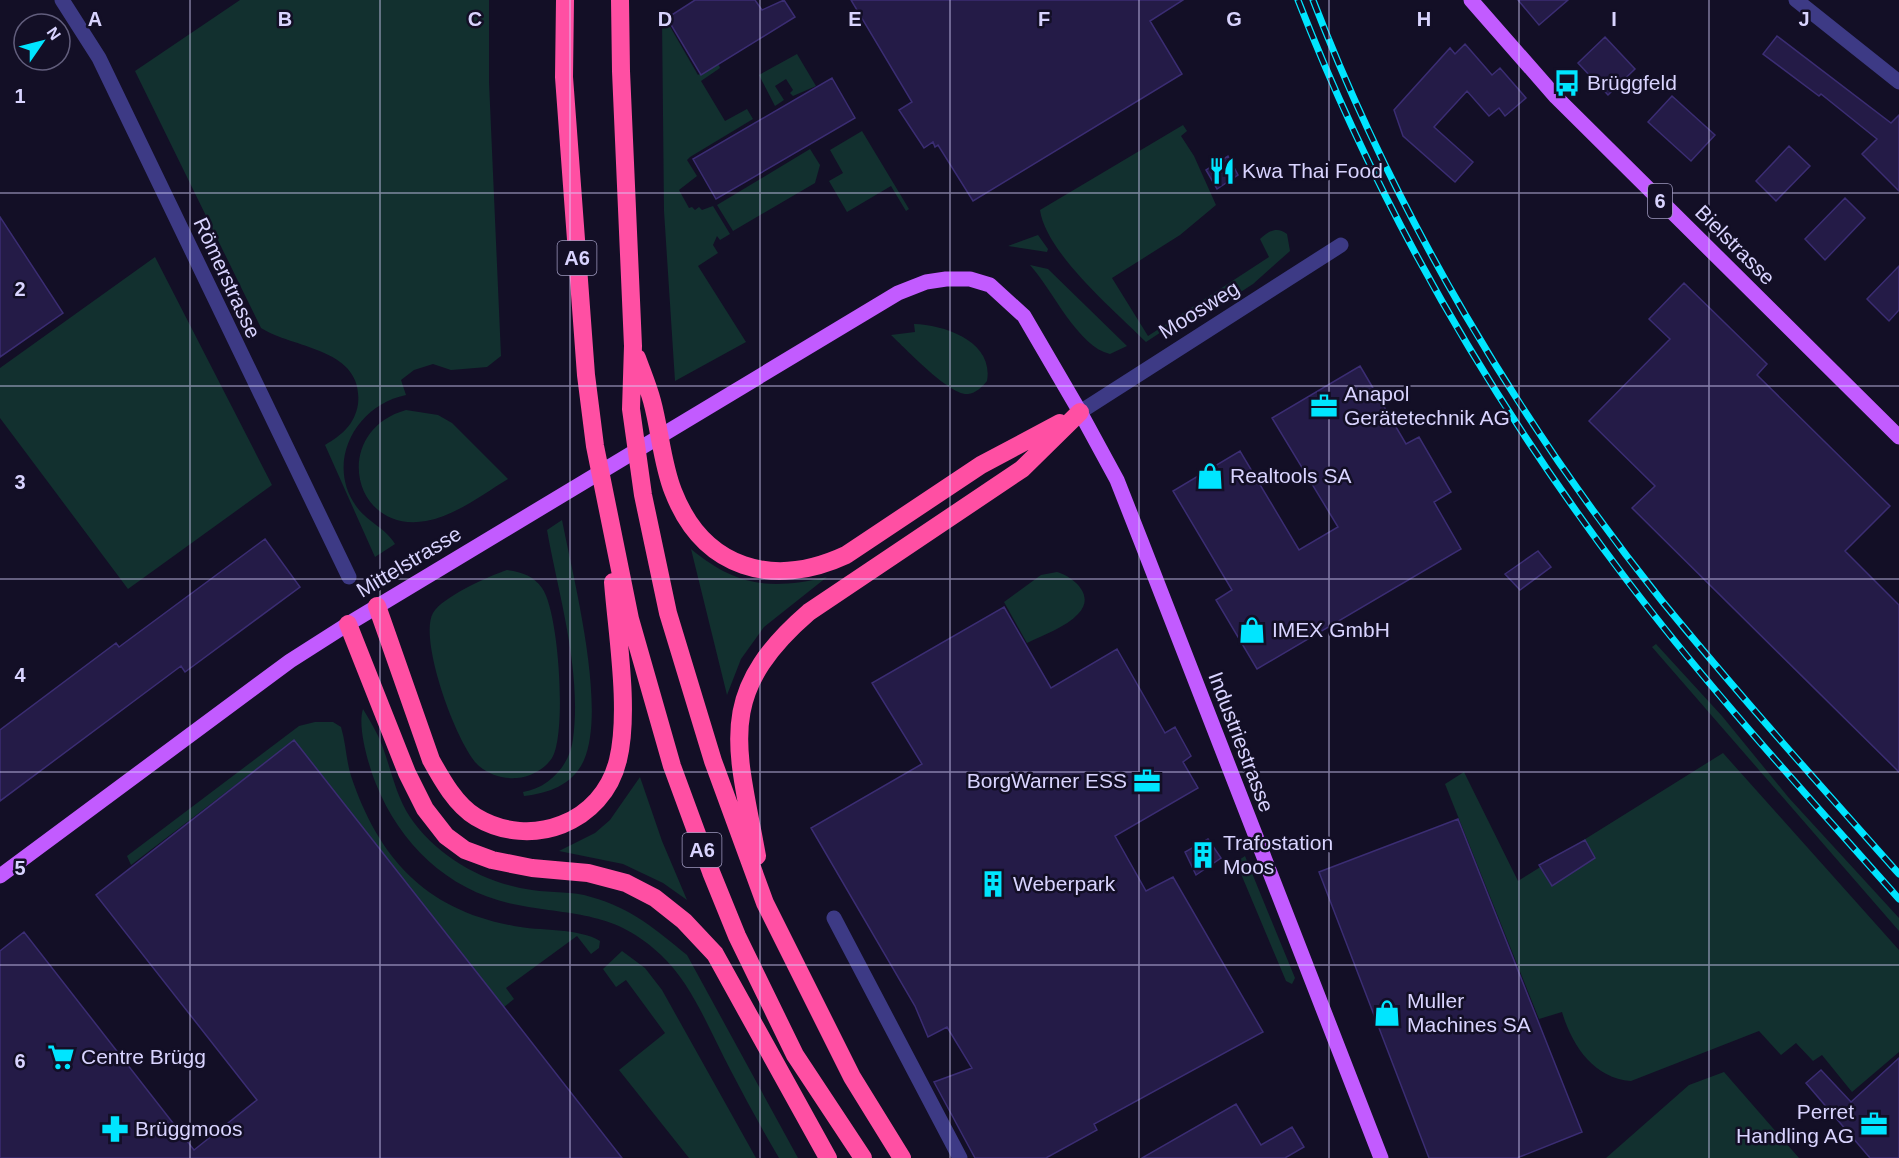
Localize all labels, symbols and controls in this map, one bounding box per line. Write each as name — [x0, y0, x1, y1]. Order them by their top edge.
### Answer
text: A — [88, 8, 102, 30]
text: B — [278, 8, 292, 30]
text: C — [468, 8, 482, 30]
text: D — [658, 8, 672, 30]
text: E — [848, 8, 862, 30]
text: F — [1038, 8, 1050, 30]
text: G — [1226, 8, 1242, 30]
text: H — [1417, 8, 1431, 30]
text: I — [1611, 8, 1617, 30]
text: J — [1798, 8, 1810, 30]
north arrow — [12, 12, 72, 72]
text: N — [44, 24, 64, 43]
bus stop icon: Brüggfeld — [1552, 68, 1582, 98]
place label: Brüggfeld — [1587, 71, 1677, 94]
text: 1 — [14, 85, 26, 107]
restaurant icon: Kwa Thai Food — [1207, 156, 1237, 186]
place label: Kwa Thai Food — [1242, 159, 1383, 182]
road number: 6 — [1648, 184, 1672, 218]
street label: Bielstrasse — [1691, 200, 1780, 289]
street label: Römerstrasse — [189, 214, 265, 342]
road number: A6 — [558, 241, 596, 275]
street label: Moosweg — [1155, 276, 1243, 343]
text: 2 — [14, 278, 26, 300]
place label: Anapol Gerätetechnik AG — [1344, 382, 1510, 429]
office icon: Anapol Gerätetechnik AG — [1309, 391, 1339, 421]
shop icon: Realtools SA — [1195, 461, 1225, 491]
place label: Realtools SA — [1230, 464, 1351, 487]
text: 3 — [14, 471, 26, 493]
street label: Mittelstrasse — [352, 521, 465, 602]
shop icon: IMEX GmbH — [1237, 615, 1267, 645]
place label: IMEX GmbH — [1272, 618, 1390, 641]
text: 4 — [14, 664, 26, 686]
street label: Industriestrasse — [1204, 669, 1279, 815]
office icon: BorgWarner ESS — [1132, 766, 1162, 796]
place label: BorgWarner ESS — [967, 769, 1127, 792]
place label: Trafostation Moos — [1223, 831, 1333, 878]
road number: A6 — [682, 833, 722, 867]
building icon: Trafostation Moos — [1188, 840, 1218, 870]
text: 5 — [14, 857, 26, 879]
building icon: Weberpark — [978, 869, 1008, 899]
place label: Weberpark — [1013, 872, 1116, 895]
place label: Muller Machines SA — [1407, 989, 1531, 1036]
shop icon: Muller Machines SA — [1372, 998, 1402, 1028]
supermarket icon: Centre Brügg — [46, 1042, 76, 1072]
place label: Centre Brügg — [81, 1045, 206, 1068]
text: 6 — [14, 1050, 26, 1072]
place label: Perret Handling AG — [1736, 1100, 1854, 1147]
office icon: Perret Handling AG — [1859, 1109, 1889, 1139]
pharmacy icon: Brüggmoos — [100, 1114, 130, 1144]
place label: Brüggmoos — [135, 1117, 242, 1140]

